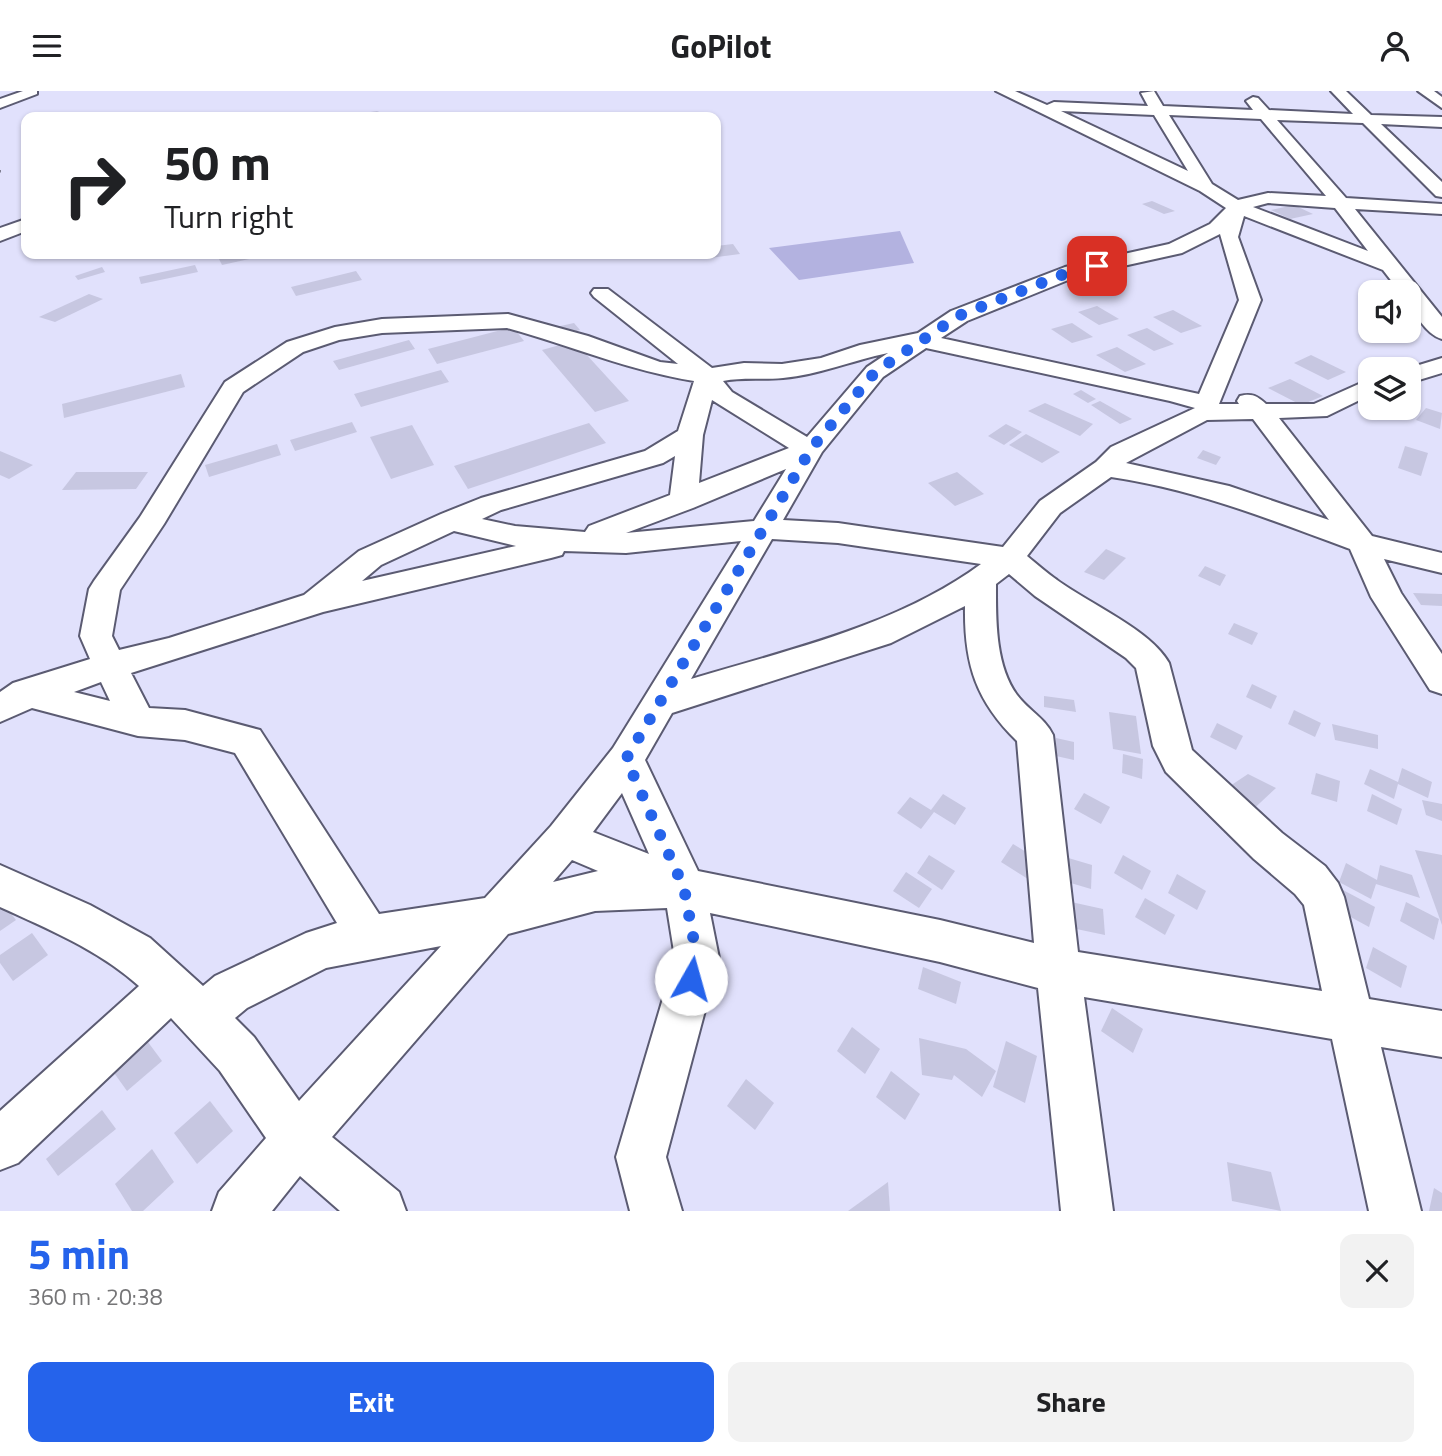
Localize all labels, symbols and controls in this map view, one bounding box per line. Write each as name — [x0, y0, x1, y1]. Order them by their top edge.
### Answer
text: GoPilot — [671, 22, 771, 70]
icon: menu — [28, 27, 66, 65]
icon: person — [1376, 27, 1414, 65]
text: 50 m — [164, 124, 271, 199]
icon: right — [49, 140, 140, 231]
text: Turn right — [164, 192, 293, 240]
pin — [1067, 236, 1127, 296]
icon: arrive — [1078, 247, 1116, 285]
map controls — [1358, 280, 1421, 420]
button: sound — [1358, 280, 1421, 343]
button: layers — [1358, 357, 1421, 420]
position arrow — [654, 942, 728, 1016]
text: 5 min — [28, 1221, 130, 1285]
button: close — [1340, 1234, 1414, 1308]
text: 360 m · 20:38 — [28, 1279, 163, 1314]
button: Exit — [28, 1362, 714, 1442]
button: Share — [728, 1362, 1414, 1442]

